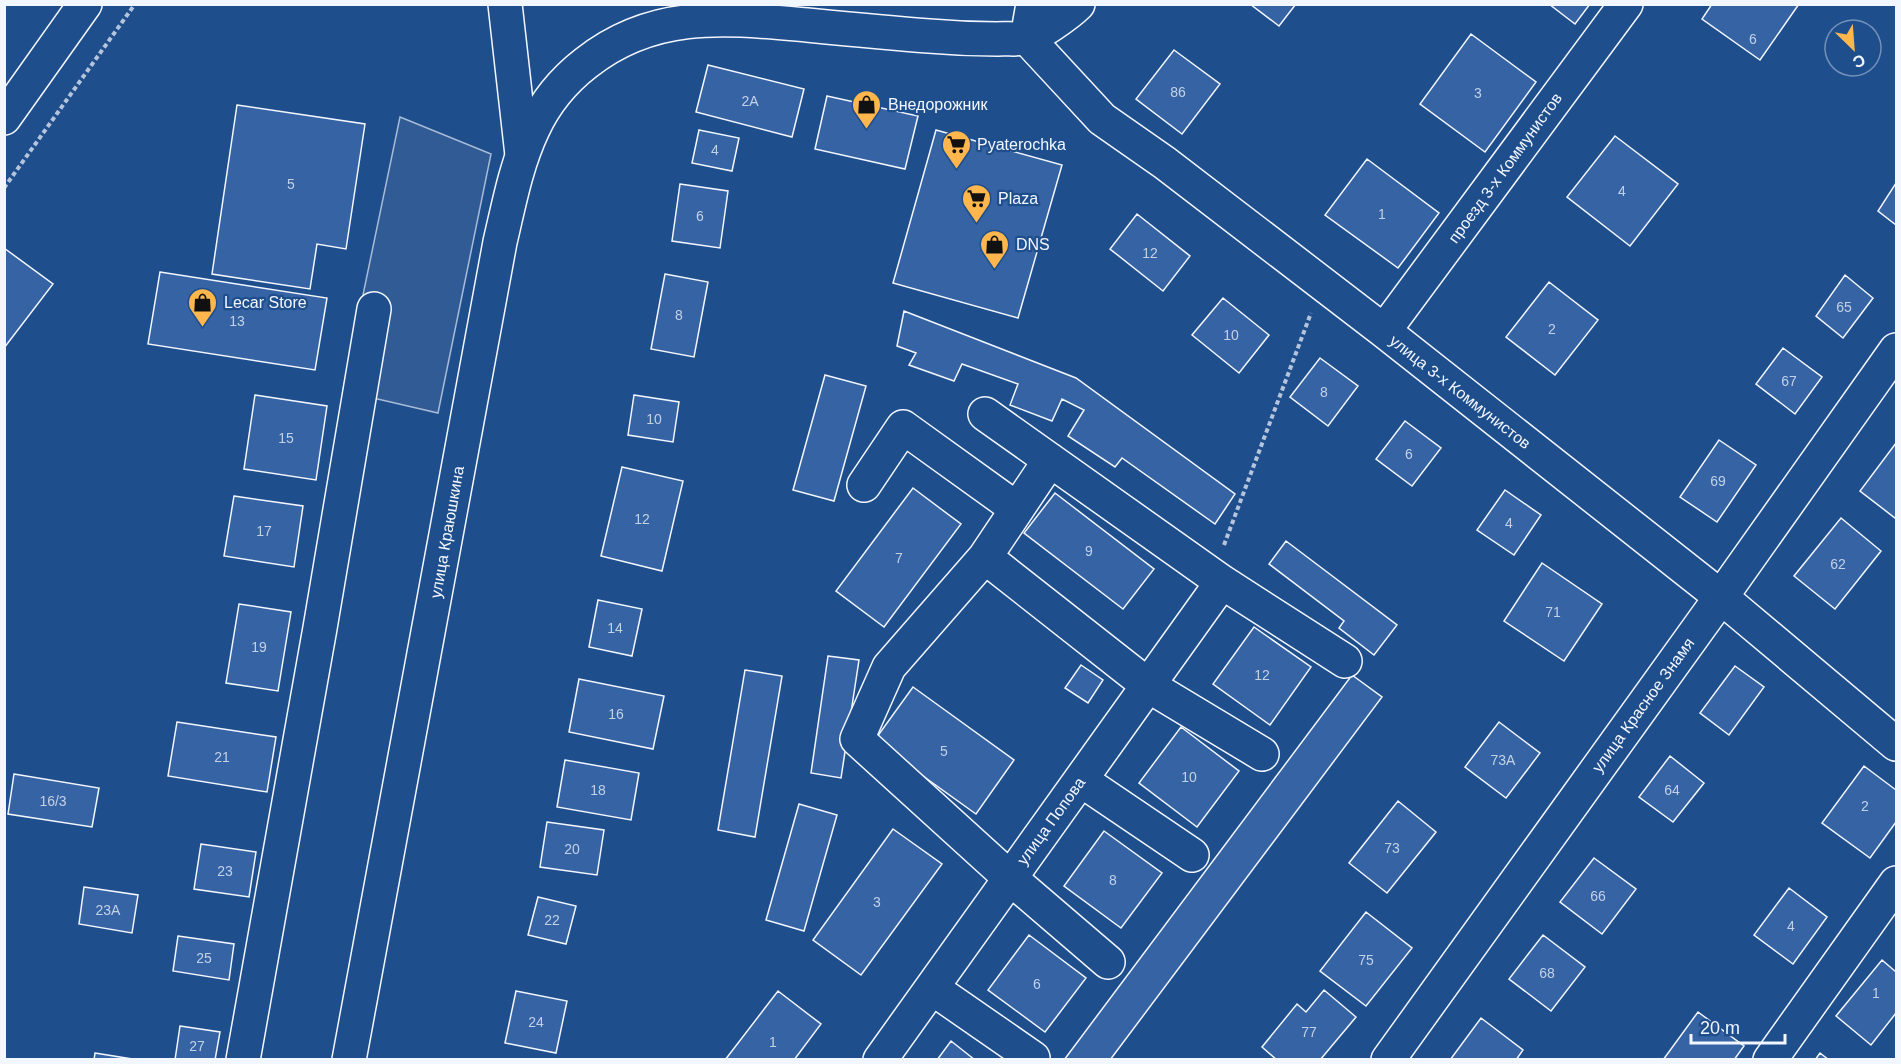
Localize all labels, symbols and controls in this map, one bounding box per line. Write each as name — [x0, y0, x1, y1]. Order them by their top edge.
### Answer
north arrow — [1823, 18, 1883, 78]
house number: 6 — [1749, 31, 1757, 47]
text: С — [1850, 51, 1868, 71]
house number: 86 — [1170, 84, 1186, 100]
house number: 3 — [1474, 85, 1482, 101]
shop icon: Внедорожник — [851, 88, 883, 130]
street label: проезд 3-х Коммунистов — [1445, 90, 1565, 246]
house number: 2А — [741, 93, 759, 109]
place label: Внедорожник — [888, 96, 988, 113]
supermarket icon: Pyaterochka — [940, 128, 972, 170]
place label: Pyaterochka — [977, 136, 1066, 153]
house number: 4 — [711, 142, 719, 158]
house number: 5 — [287, 176, 295, 192]
supermarket icon: Plaza — [961, 182, 993, 224]
house number: 4 — [1618, 183, 1626, 199]
place label: Plaza — [998, 190, 1038, 207]
house number: 1 — [1378, 206, 1386, 222]
house number: 6 — [696, 208, 704, 224]
shop icon: DNS — [979, 228, 1011, 270]
place label: DNS — [1016, 236, 1050, 253]
house number: 12 — [1142, 245, 1158, 261]
shop icon: Lecar Store — [187, 286, 219, 328]
place label: Lecar Store — [224, 294, 307, 311]
house number: 65 — [1836, 299, 1852, 315]
house number: 8 — [675, 307, 683, 323]
house number: 13 — [229, 313, 245, 329]
house number: 2 — [1548, 321, 1556, 337]
house number: 10 — [1223, 327, 1239, 343]
street label: улица 3-х Коммунистов — [1386, 332, 1534, 452]
house number: 67 — [1781, 373, 1797, 389]
house number: 8 — [1320, 384, 1328, 400]
house number: 10 — [646, 411, 662, 427]
house number: 15 — [278, 430, 294, 446]
house number: 6 — [1405, 446, 1413, 462]
street label: улица Краюшкина — [427, 464, 467, 599]
house number: 69 — [1710, 473, 1726, 489]
house number: 12 — [634, 511, 650, 527]
house number: 4 — [1505, 515, 1513, 531]
house number: 17 — [256, 523, 272, 539]
house number: 9 — [1085, 543, 1093, 559]
house number: 7 — [895, 550, 903, 566]
house number: 62 — [1830, 556, 1846, 572]
house number: 71 — [1545, 604, 1561, 620]
house number: 14 — [607, 620, 623, 636]
street label: улица Красное Знамя — [1589, 635, 1697, 775]
house number: 19 — [251, 639, 267, 655]
house number: 12 — [1254, 667, 1270, 683]
house number: 16 — [608, 706, 624, 722]
house number: 5 — [940, 743, 948, 759]
house number: 21 — [214, 749, 230, 765]
house number: 73А — [1491, 752, 1516, 768]
house number: 10 — [1181, 769, 1197, 785]
street label: улица Попова — [1014, 774, 1088, 868]
house number: 18 — [590, 782, 606, 798]
house number: 64 — [1664, 782, 1680, 798]
house number: 16/3 — [39, 793, 67, 809]
house number: 2 — [1861, 798, 1869, 814]
house number: 73 — [1384, 840, 1400, 856]
house number: 20 — [564, 841, 580, 857]
house number: 23 — [217, 863, 233, 879]
house number: 8 — [1109, 872, 1117, 888]
house number: 66 — [1590, 888, 1606, 904]
house number: 3 — [873, 894, 881, 910]
house number: 23А — [96, 902, 121, 918]
house number: 22 — [544, 912, 560, 928]
house number: 4 — [1787, 918, 1795, 934]
house number: 25 — [196, 950, 212, 966]
house number: 75 — [1358, 952, 1374, 968]
house number: 68 — [1539, 965, 1555, 981]
house number: 6 — [1033, 976, 1041, 992]
house number: 1 — [1872, 985, 1880, 1001]
scale bar — [1691, 1007, 1786, 1045]
house number: 24 — [528, 1014, 544, 1030]
text: 20 m — [1700, 1018, 1740, 1038]
house number: 77 — [1301, 1024, 1317, 1040]
house number: 1 — [769, 1034, 777, 1050]
house number: 27 — [189, 1038, 205, 1054]

